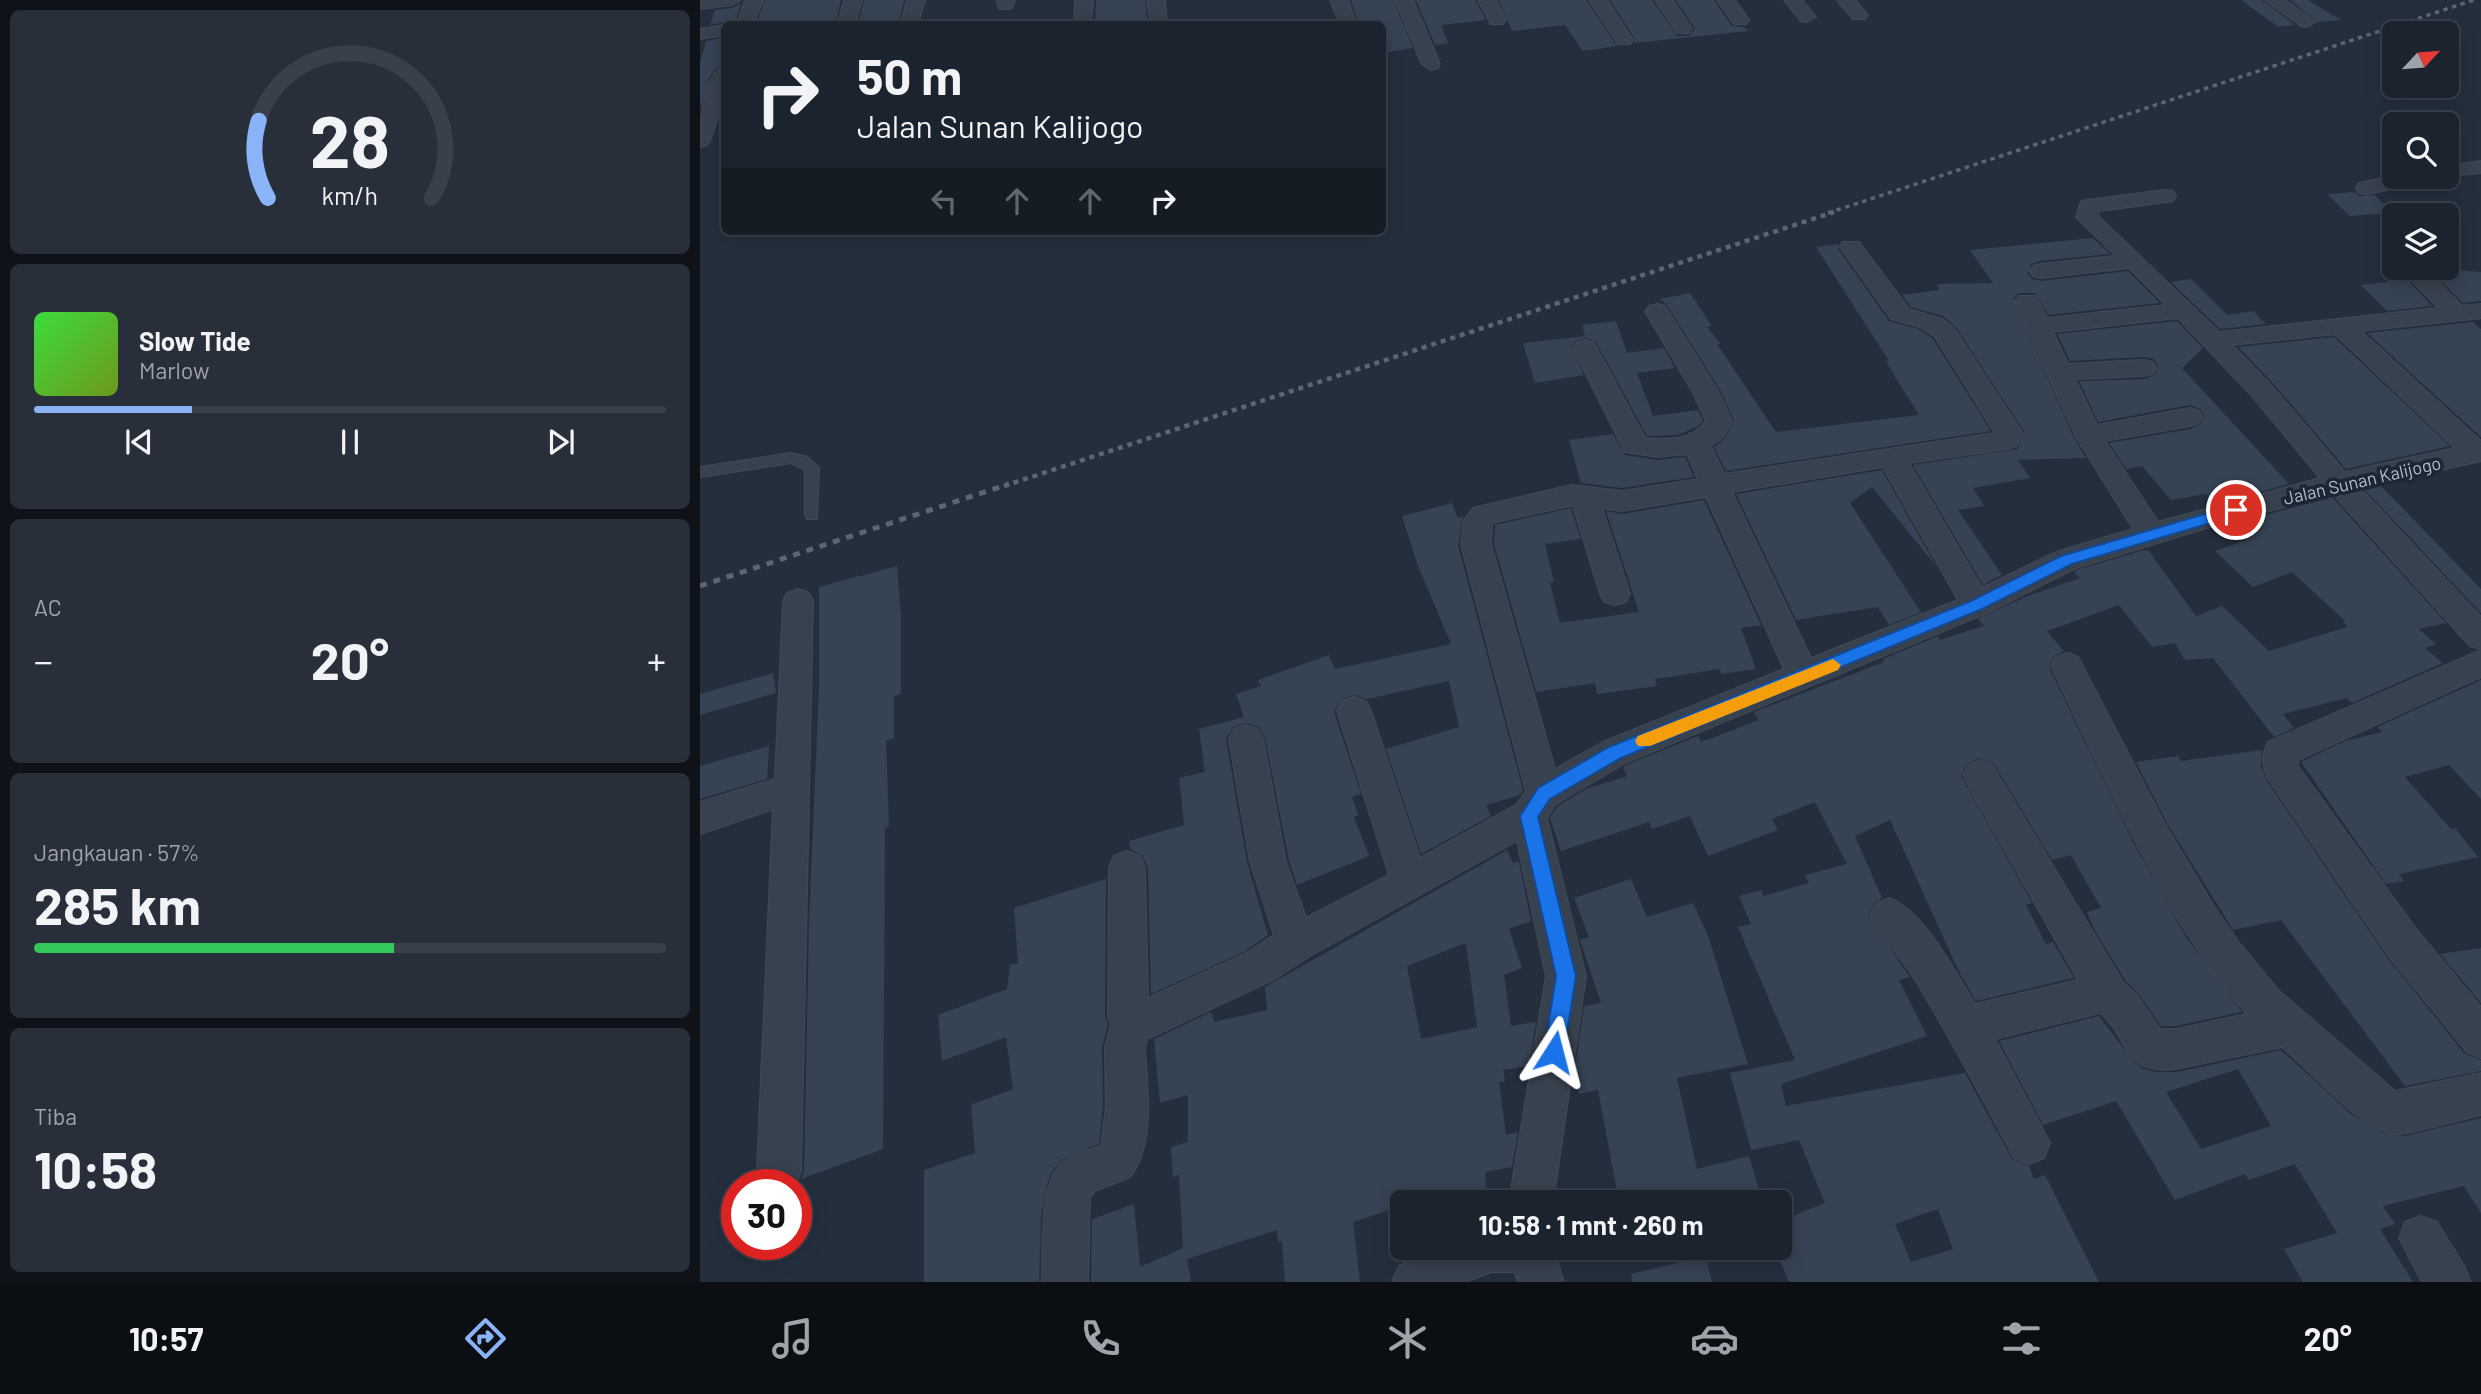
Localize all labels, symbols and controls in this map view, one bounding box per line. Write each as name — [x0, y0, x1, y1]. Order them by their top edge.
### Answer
north arrow — [2382, 21, 2459, 98]
map controls — [2382, 21, 2459, 280]
text: 50 m — [857, 46, 962, 105]
icon: right — [742, 49, 833, 140]
text: 28 — [310, 96, 390, 184]
text: Jalan Sunan Kalijogo — [857, 106, 1144, 144]
button: search — [2382, 112, 2459, 189]
text: km/h — [322, 180, 378, 210]
icon: left — [925, 182, 963, 220]
icon: ahead — [998, 182, 1036, 220]
icon: ahead — [1071, 182, 1109, 220]
icon: right — [1144, 182, 1182, 220]
button: layers — [2382, 203, 2459, 280]
text: Slow Tide — [139, 325, 251, 356]
text: Marlow — [139, 356, 210, 384]
icon: previous — [120, 423, 158, 461]
icon: pause — [331, 423, 369, 461]
icon: next — [542, 423, 580, 461]
street label: Jalan Sunan Kalijogo — [2281, 451, 2443, 509]
pin — [2206, 480, 2266, 540]
icon: arrive — [2217, 491, 2255, 529]
text: AC — [34, 593, 62, 621]
text: 20° — [311, 628, 389, 690]
text: − — [34, 637, 53, 683]
text: + — [647, 637, 666, 683]
text: Jangkauan · 57% — [34, 838, 200, 866]
text: 285 km — [34, 873, 201, 935]
position arrow — [1517, 1015, 1591, 1089]
text: Tiba — [34, 1102, 77, 1130]
text: 10:58 — [34, 1137, 157, 1199]
speed limit sign: 30 — [721, 1169, 812, 1260]
text: 10:58 · 1 mnt · 260 m — [1478, 1209, 1704, 1240]
icon: directions — [461, 1314, 510, 1363]
icon: music — [768, 1314, 817, 1363]
icon: phone — [1076, 1314, 1125, 1363]
icon: climate — [1383, 1314, 1432, 1363]
icon: car — [1690, 1314, 1739, 1363]
icon: filters — [1997, 1314, 2046, 1363]
text: 10:57 — [129, 1319, 203, 1357]
text: 20° — [2304, 1319, 2352, 1357]

